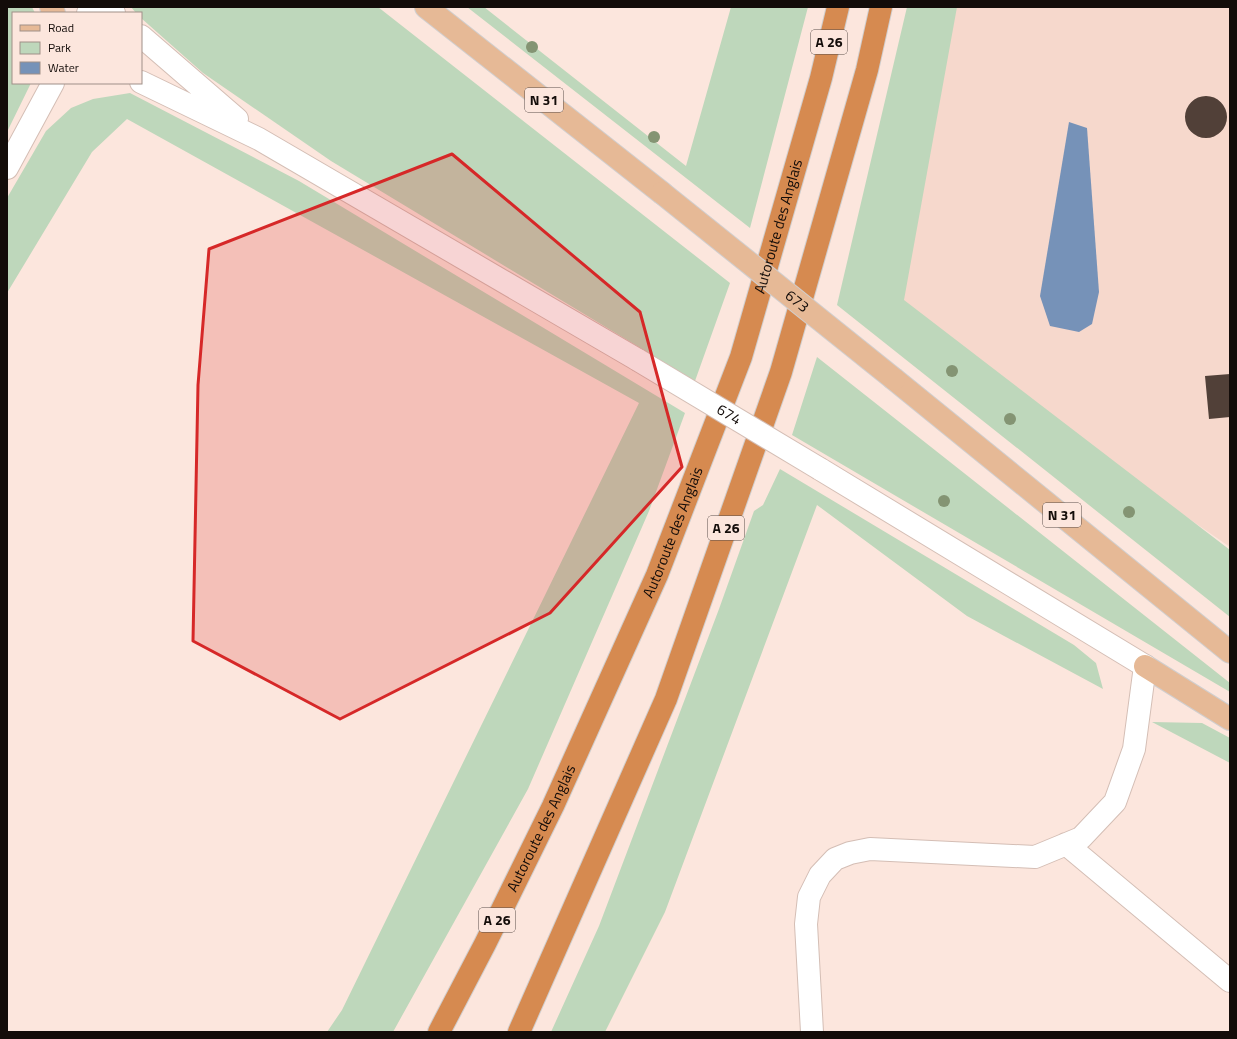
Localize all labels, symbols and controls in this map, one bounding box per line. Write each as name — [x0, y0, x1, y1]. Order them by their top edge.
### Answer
legend — [12, 12, 142, 84]
text: Road — [48, 18, 74, 37]
road number: A 26 — [811, 30, 847, 54]
text: Park — [48, 38, 71, 57]
text: Water — [48, 58, 79, 77]
road number: N 31 — [525, 88, 563, 112]
street label: Autoroute des Anglais — [748, 156, 808, 296]
street label: 673 — [780, 284, 814, 318]
street label: 674 — [712, 398, 746, 430]
street label: Autoroute des Anglais — [636, 463, 709, 601]
road number: N 31 — [1043, 503, 1081, 527]
road number: A 26 — [708, 516, 744, 540]
street label: Autoroute des Anglais — [500, 761, 581, 896]
road number: A 26 — [479, 908, 515, 932]

